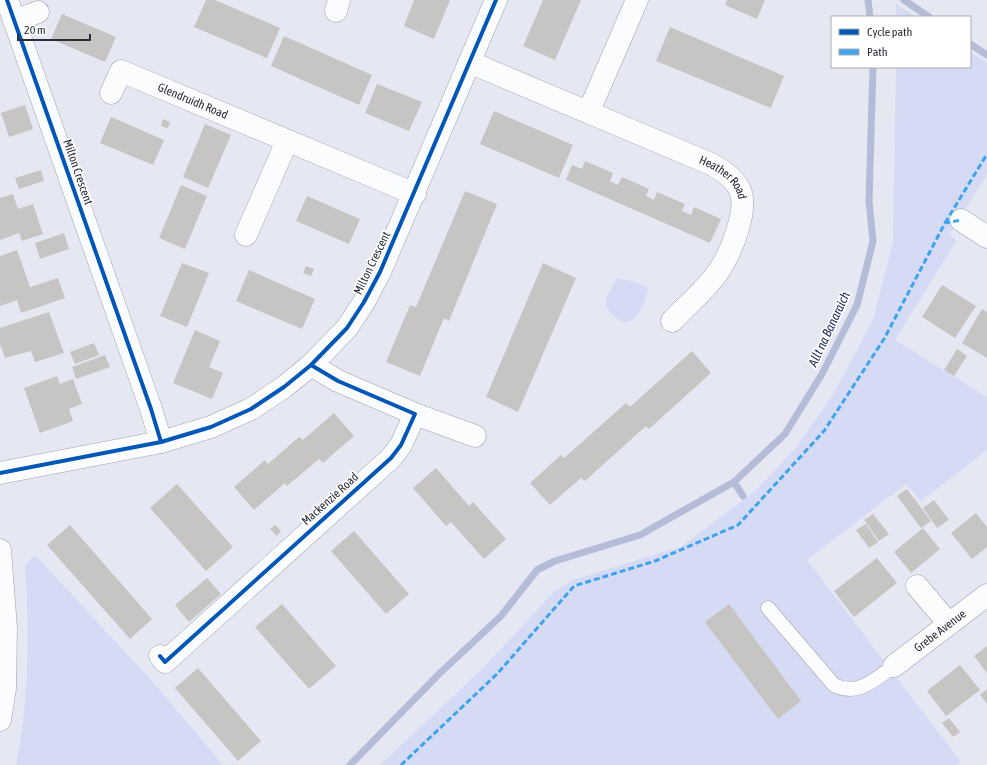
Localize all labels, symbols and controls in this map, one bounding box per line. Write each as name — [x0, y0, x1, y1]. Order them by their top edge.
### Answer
scale bar — [18, 16, 90, 42]
legend — [831, 16, 971, 68]
text: 20 m — [24, 23, 46, 37]
text: Cycle path — [867, 25, 912, 39]
text: Path — [867, 45, 888, 59]
street label: Glendruidh Road — [156, 80, 230, 122]
street label: Milton Crescent — [60, 137, 96, 207]
street label: Heather Road — [697, 153, 749, 200]
street label: Milton Crescent — [351, 229, 393, 297]
water label: Allt na Banaraich — [805, 288, 853, 370]
street label: Mackenzie Road — [299, 470, 361, 528]
street label: Grebe Avenue — [911, 607, 969, 655]

